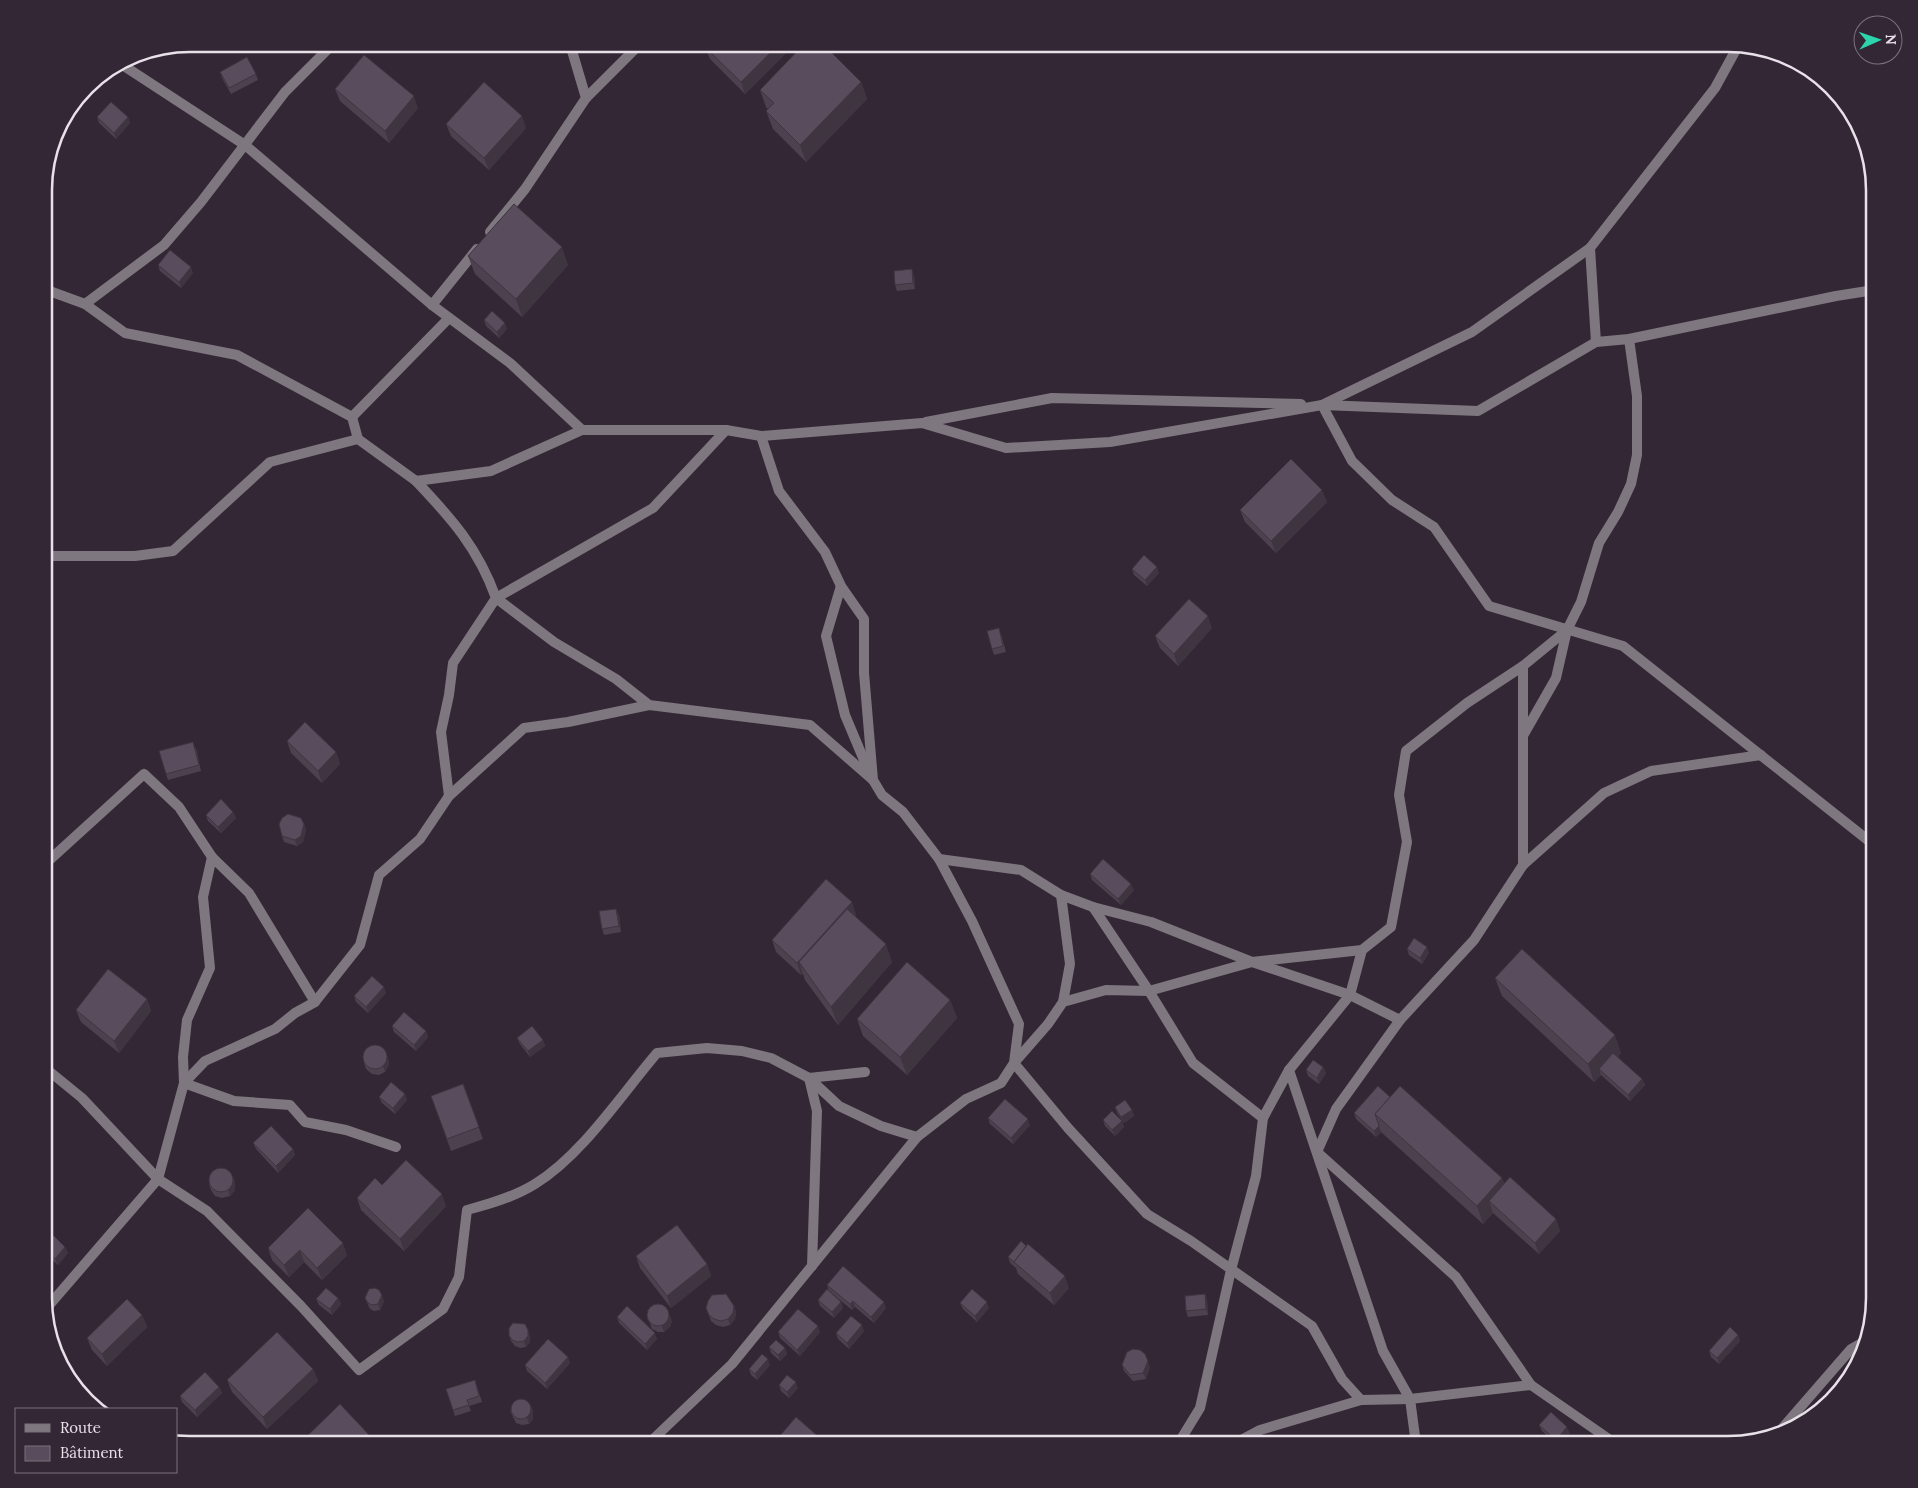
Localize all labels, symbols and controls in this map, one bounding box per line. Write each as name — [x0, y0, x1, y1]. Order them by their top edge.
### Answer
north arrow — [1853, 15, 1903, 65]
text: N — [1882, 34, 1900, 45]
legend — [15, 1408, 178, 1473]
text: Route — [60, 1418, 101, 1437]
text: Bâtiment — [60, 1443, 123, 1462]

